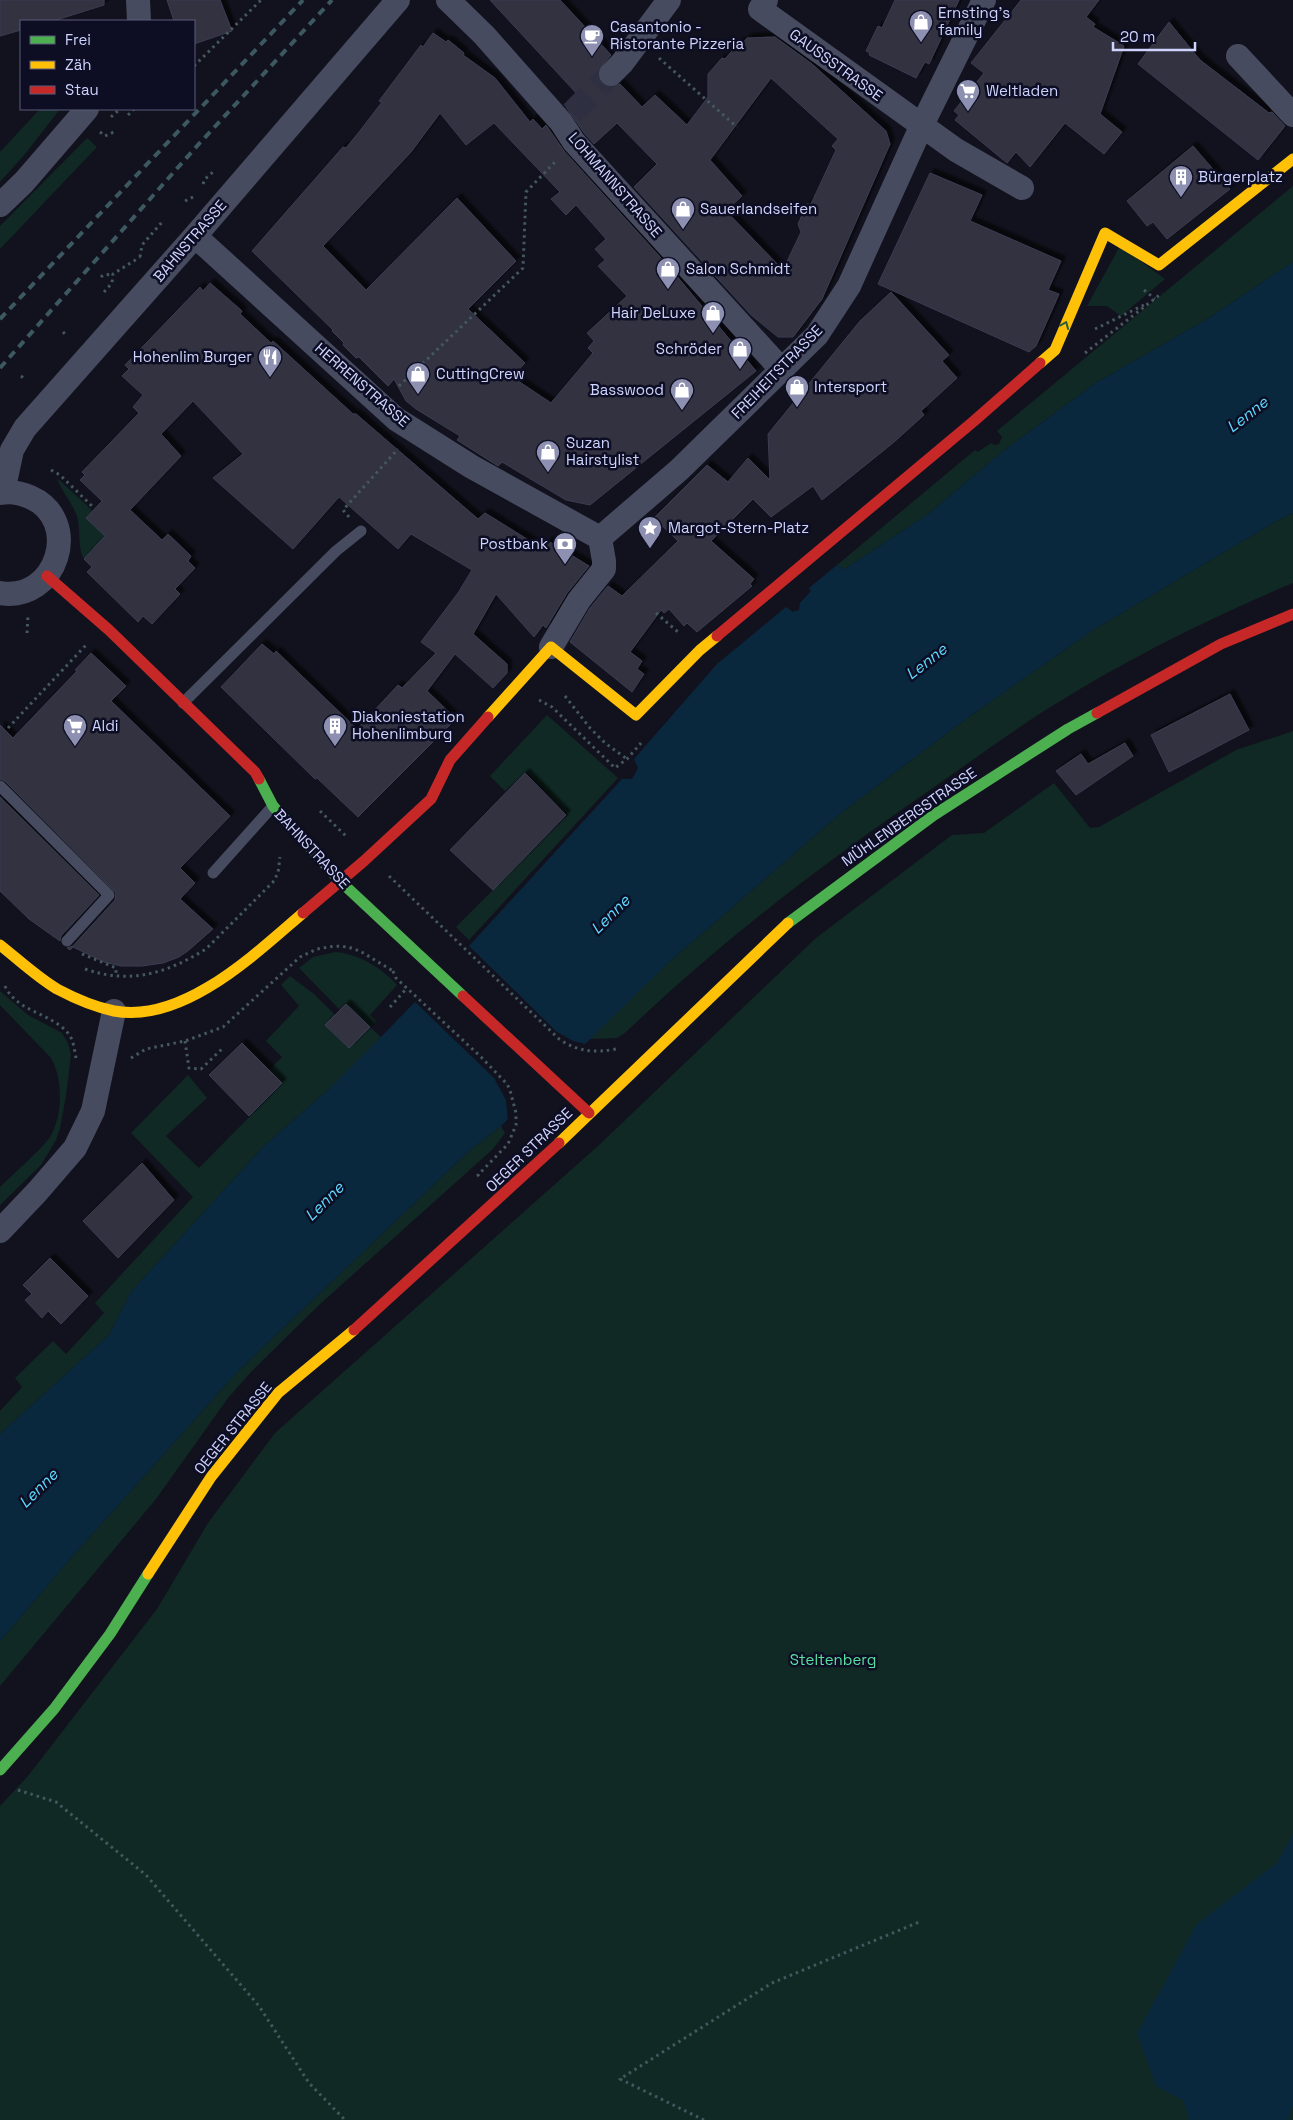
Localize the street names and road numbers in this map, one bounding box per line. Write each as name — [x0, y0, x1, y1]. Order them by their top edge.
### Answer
street label: GAUSSSTRASSE — [786, 24, 887, 105]
street label: LOHMANNSTRASSE — [564, 128, 666, 241]
street label: BAHNSTRASSE — [149, 196, 230, 286]
street label: FREIHEITSTRASSE — [727, 321, 826, 423]
street label: HERRENSTRASSE — [311, 338, 413, 431]
street label: MÜHLENBERGSTRASSE — [838, 763, 980, 870]
street label: BAHNSTRASSE — [271, 805, 354, 893]
street label: OEGER STRASSE — [481, 1103, 576, 1196]
street label: OEGER STRASSE — [190, 1378, 276, 1478]

